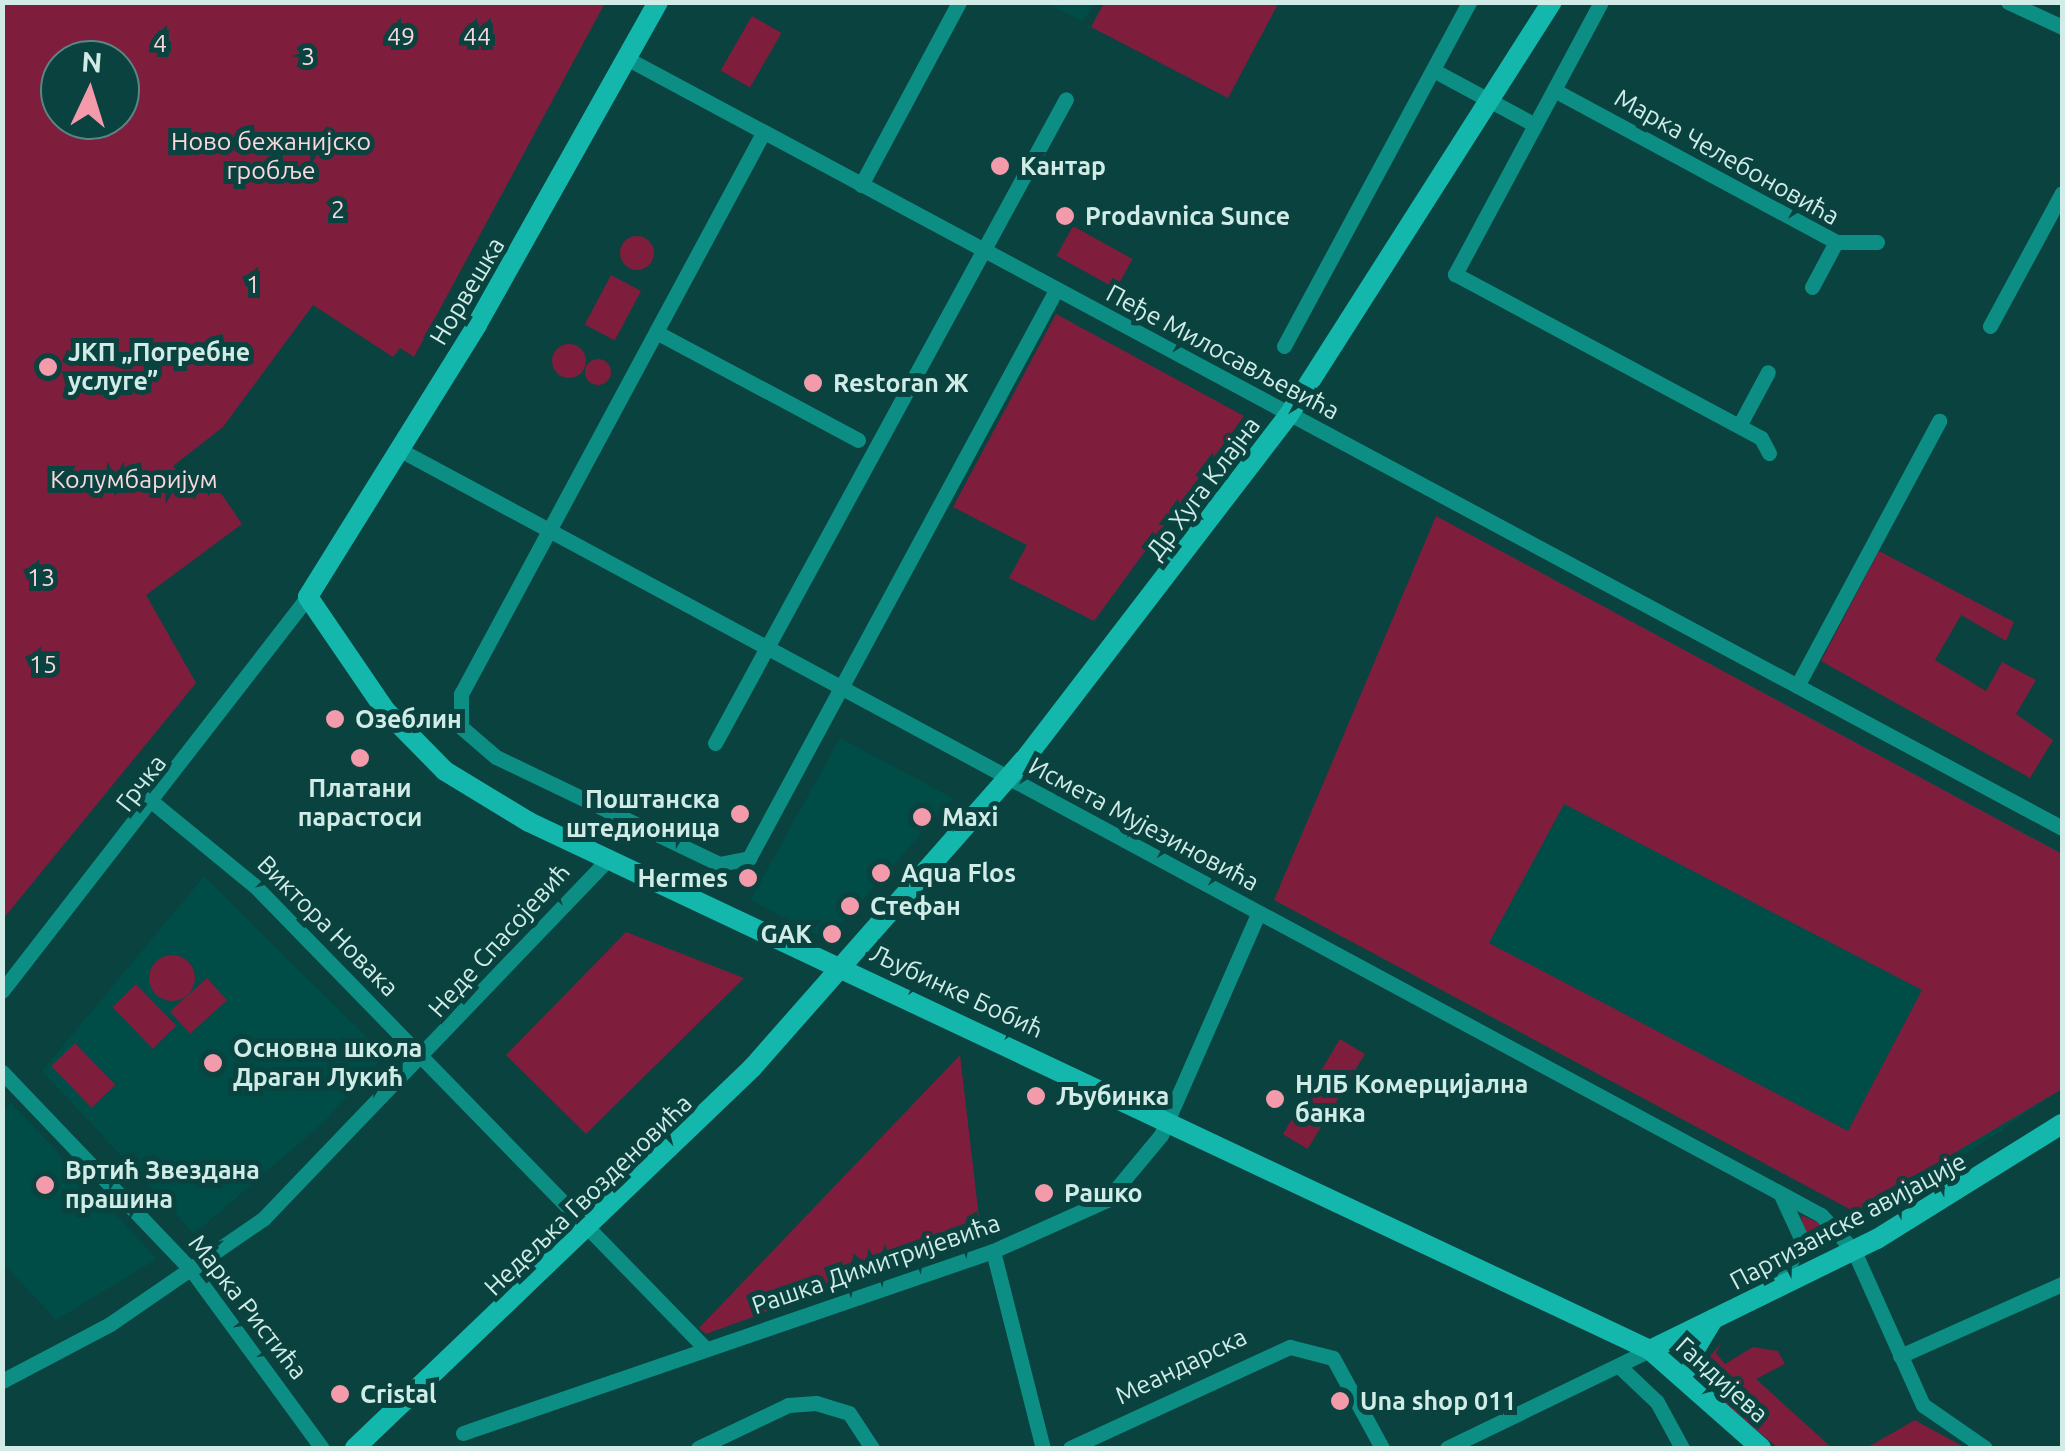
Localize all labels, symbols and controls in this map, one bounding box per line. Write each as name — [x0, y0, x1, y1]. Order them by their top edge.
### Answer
park label: 49 — [387, 21, 415, 51]
park label: 44 — [463, 21, 491, 51]
park label: 4 — [153, 28, 167, 58]
north arrow — [40, 40, 140, 140]
park label: 3 — [301, 41, 315, 71]
text: N — [80, 45, 103, 78]
street label: Марка Челебоновића — [1609, 83, 1845, 231]
park label: Ново бежанијско гробље — [171, 127, 371, 186]
place label: Кантар — [1020, 151, 1106, 181]
marker: Кантар — [989, 155, 1011, 177]
park label: 2 — [331, 194, 345, 224]
place label: Prodavnica Sunce — [1085, 201, 1290, 231]
marker: Prodavnica Sunce — [1054, 205, 1076, 227]
street label: Норвешка — [423, 232, 511, 350]
park label: 1 — [246, 269, 260, 299]
street label: Пеђе Милосављевића — [1101, 278, 1345, 426]
place label: ЈКП „Погребне услуге” — [68, 338, 250, 397]
marker: ЈКП „Погребне услуге” — [37, 356, 59, 378]
place label: Restoran Ж — [833, 368, 969, 398]
marker: Restoran Ж — [802, 372, 824, 394]
street label: Др Хуга Клајна — [1140, 411, 1266, 565]
park label: Колумбаријум — [50, 464, 218, 494]
park label: 13 — [27, 562, 55, 592]
park label: 15 — [29, 649, 57, 679]
place label: Озеблин — [355, 704, 462, 734]
marker: Озеблин — [324, 708, 346, 730]
marker: Платани парастоси — [349, 747, 371, 769]
street label: Грчка — [110, 749, 172, 817]
street label: Исмета Мујезиновића — [1024, 751, 1264, 897]
place label: Платани парастоси — [298, 774, 422, 833]
place label: Поштанска штедионица — [566, 785, 720, 844]
place label: Maxi — [942, 802, 998, 832]
marker: Поштанска штедионица — [729, 803, 751, 825]
marker: Maxi — [911, 806, 933, 828]
street label: Виктора Новака — [251, 849, 405, 1003]
street label: Неде Спасојевић — [422, 857, 576, 1023]
place label: Aqua Flos — [901, 858, 1016, 888]
marker: Aqua Flos — [870, 862, 892, 884]
place label: Hermes — [637, 863, 728, 893]
marker: Hermes — [737, 867, 759, 889]
place label: Стефан — [870, 891, 961, 921]
marker: Стефан — [839, 895, 861, 917]
place label: GAK — [761, 919, 812, 949]
marker: GAK — [821, 923, 843, 945]
street label: Љубинке Бобић — [866, 938, 1048, 1044]
place label: Основна школа Драган Лукић — [233, 1034, 422, 1093]
marker: Основна школа Драган Лукић — [202, 1052, 224, 1074]
place label: НЛБ Комерцијална банка — [1295, 1070, 1528, 1129]
place label: Љубинка — [1056, 1081, 1169, 1111]
marker: Љубинка — [1025, 1085, 1047, 1107]
street label: Недељка Гвозденовића — [478, 1088, 698, 1302]
marker: НЛБ Комерцијална банка — [1264, 1088, 1286, 1110]
street label: Партизанске авијације — [1725, 1146, 1971, 1296]
place label: Вртић Звездана прашина — [65, 1156, 260, 1215]
marker: Вртић Звездана прашина — [34, 1174, 56, 1196]
place label: Рашко — [1064, 1178, 1143, 1208]
marker: Рашко — [1033, 1182, 1055, 1204]
street label: Рашка Димитријевића — [748, 1207, 1004, 1321]
street label: Марка Ристића — [182, 1229, 314, 1385]
street label: Меандарска — [1110, 1321, 1252, 1411]
street label: Гандијева — [1670, 1331, 1774, 1429]
place label: Cristal — [360, 1379, 437, 1409]
marker: Cristal — [329, 1383, 351, 1405]
place label: Una shop 011 — [1360, 1386, 1516, 1416]
marker: Una shop 011 — [1329, 1390, 1351, 1412]

